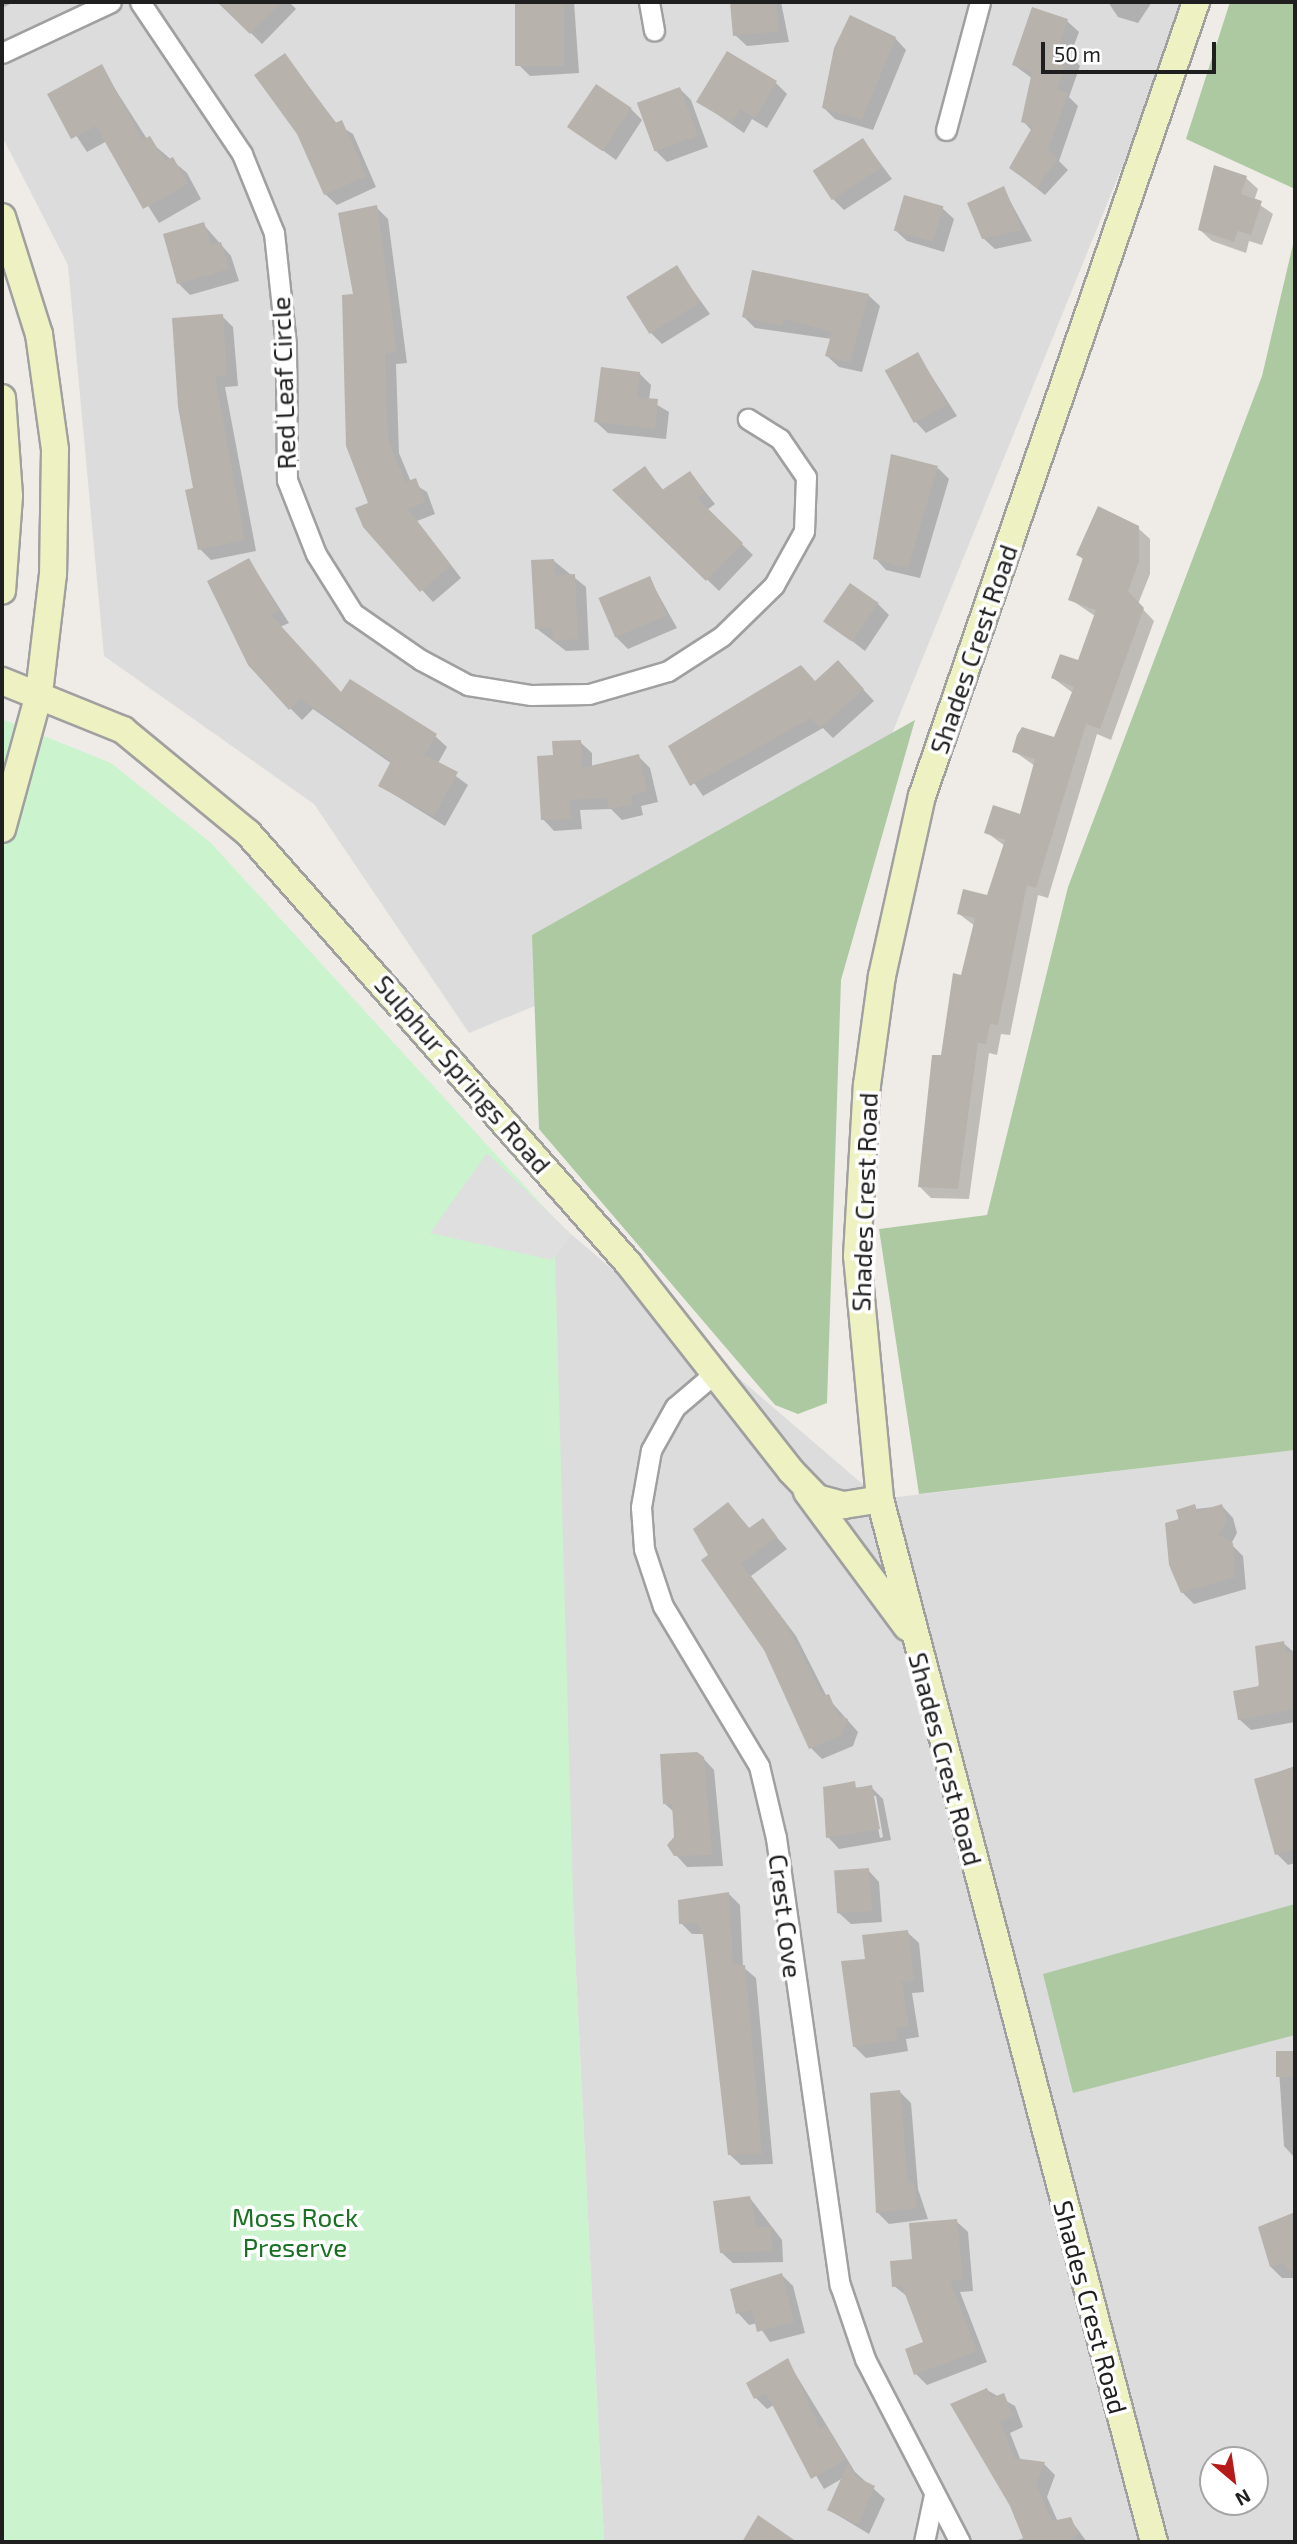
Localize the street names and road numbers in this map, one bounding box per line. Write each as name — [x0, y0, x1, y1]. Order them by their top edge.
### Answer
street label: Red Leaf Circle — [264, 296, 302, 470]
street label: Shades Crest Road — [923, 540, 1023, 758]
street label: Sulphur Springs Road — [368, 968, 558, 1180]
street label: Shades Crest Road — [845, 1092, 883, 1312]
street label: Shades Crest Road — [903, 1649, 989, 1869]
street label: Crest Cove — [763, 1852, 809, 1980]
street label: Shades Crest Road — [1048, 2197, 1134, 2417]

